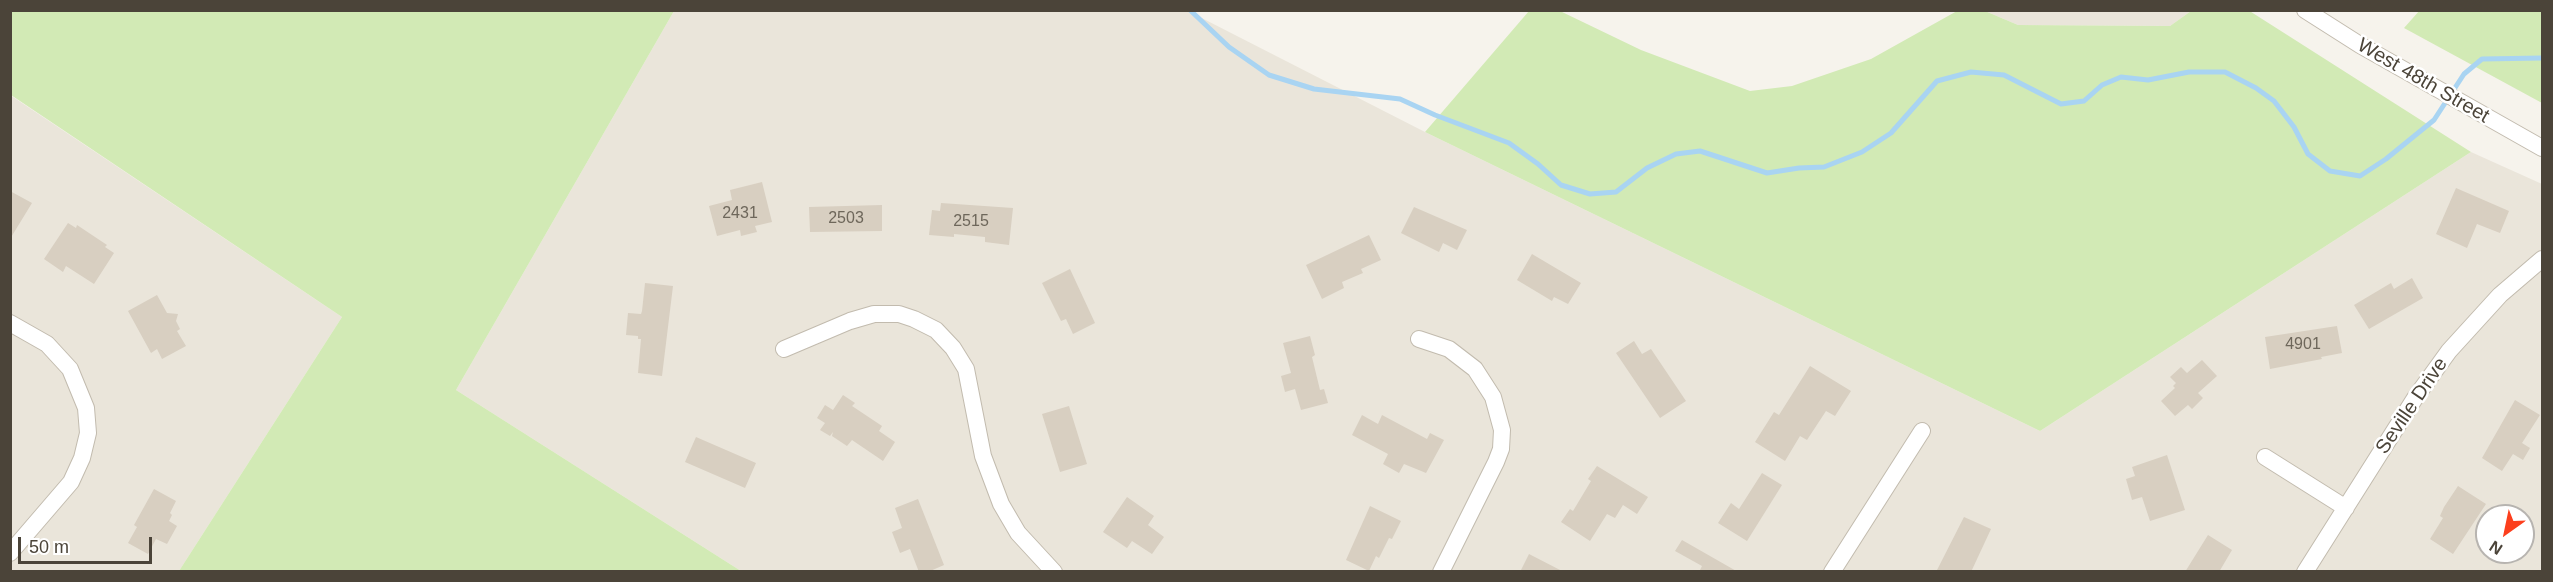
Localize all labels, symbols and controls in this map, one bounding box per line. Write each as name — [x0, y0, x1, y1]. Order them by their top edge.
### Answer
street label: West 48th Street — [2353, 33, 2493, 129]
house number: 2431 — [722, 204, 758, 224]
house number: 2503 — [828, 209, 864, 229]
house number: 2515 — [953, 212, 989, 232]
house number: 4901 — [2285, 335, 2321, 355]
street label: Seville Drive — [2371, 353, 2453, 459]
north arrow — [2475, 504, 2535, 564]
scale bar — [21, 525, 154, 563]
text: 50 m — [29, 537, 69, 557]
text: N — [2487, 538, 2505, 558]

